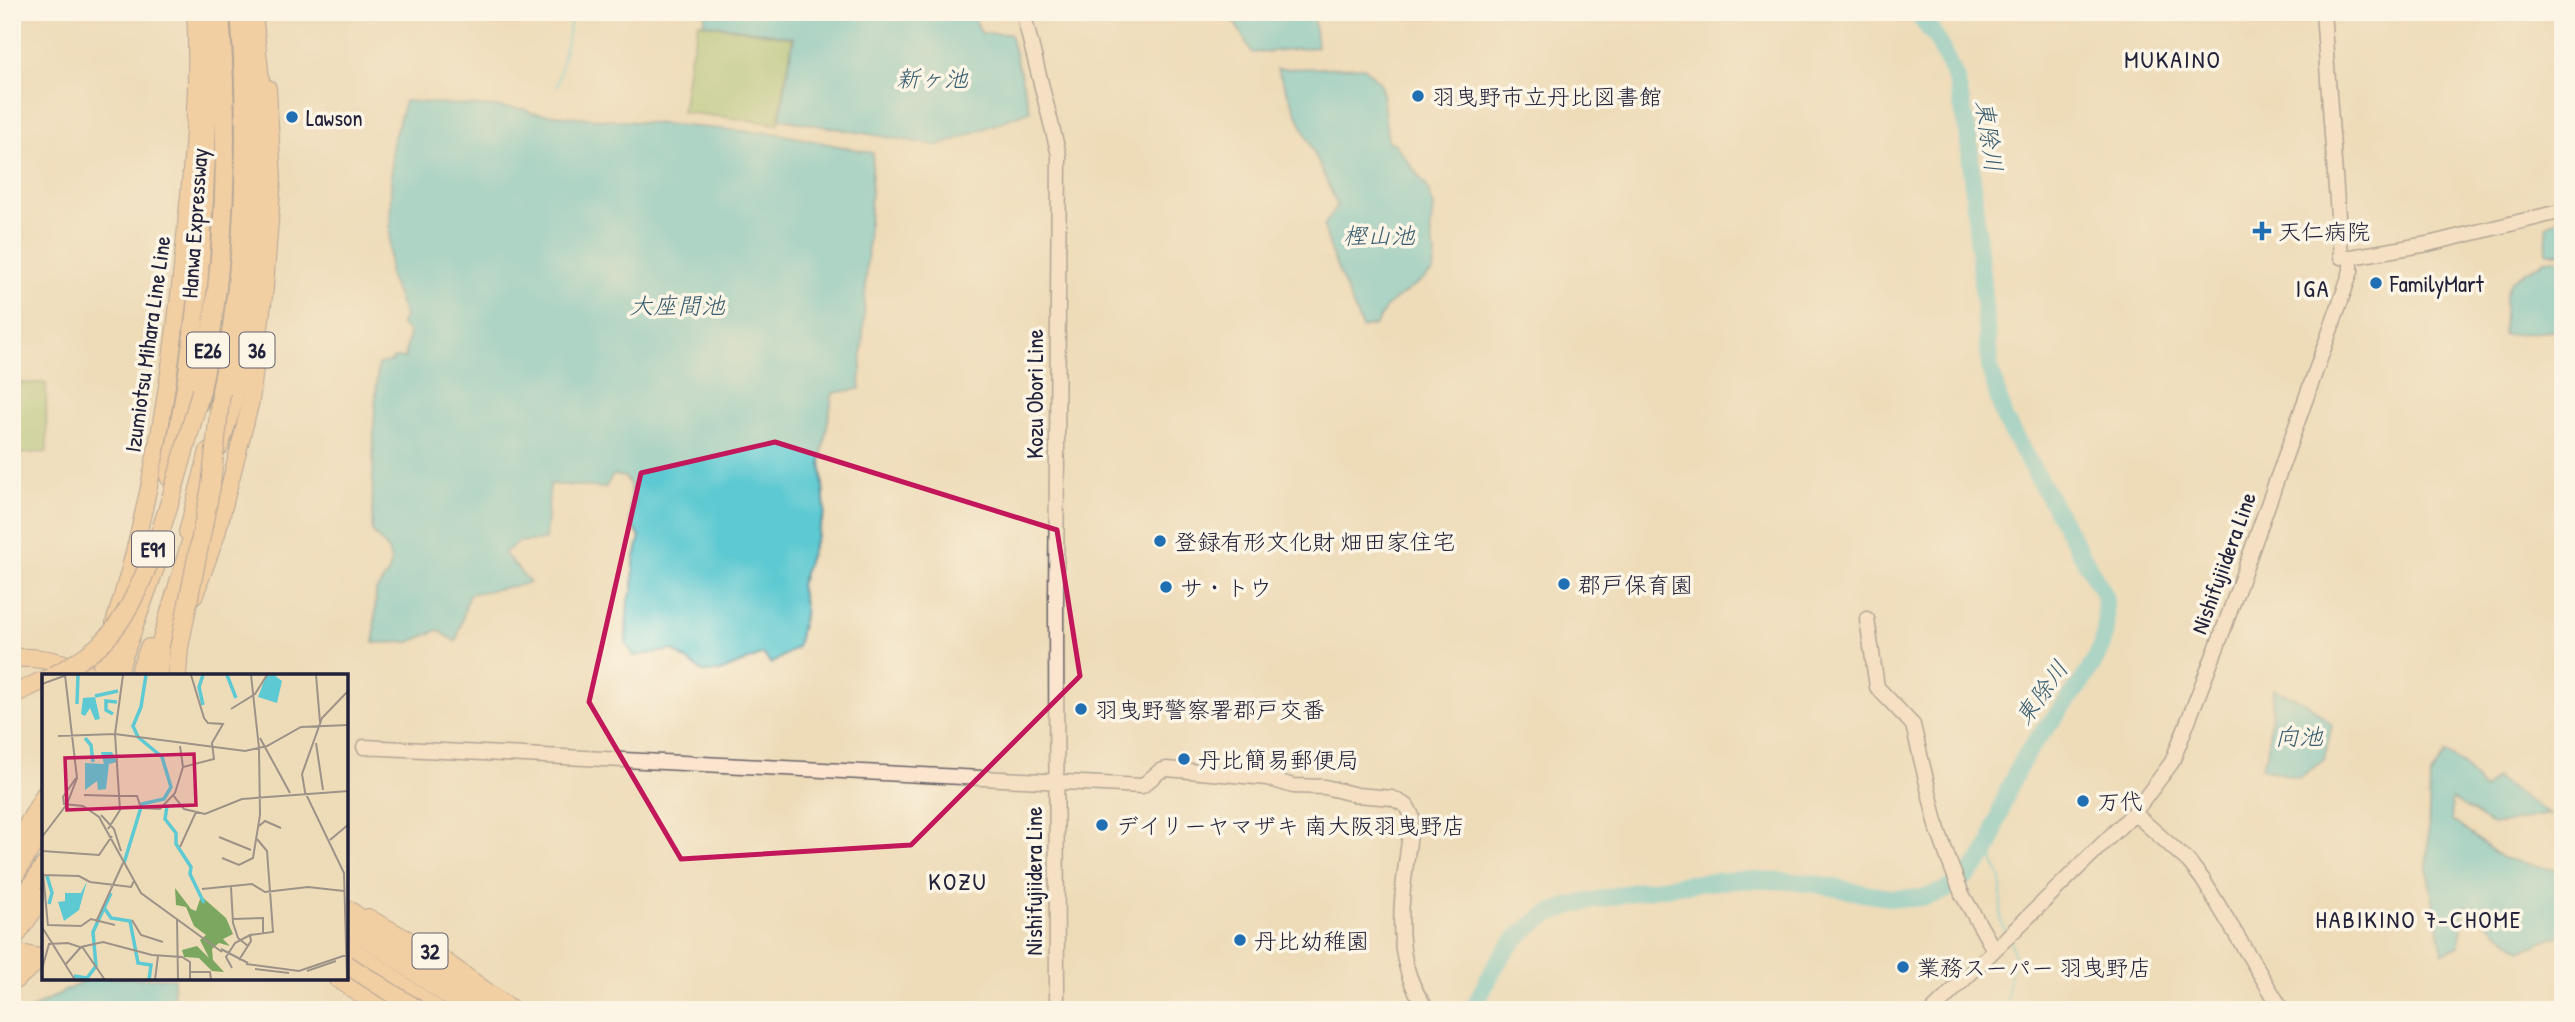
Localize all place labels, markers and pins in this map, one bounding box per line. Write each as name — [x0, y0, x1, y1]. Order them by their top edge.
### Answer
place label: 羽曳野市立丹比図書館 — [1432, 81, 1662, 112]
marker: 羽曳野市立丹比図書館 — [1410, 88, 1426, 104]
place label: Lawson — [306, 102, 363, 133]
marker: Lawson — [284, 109, 300, 125]
place label: 天仁病院 — [2278, 216, 2370, 247]
marker: 天仁病院 — [2252, 221, 2272, 241]
place label: FamilyMart — [2389, 268, 2485, 299]
marker: FamilyMart — [2368, 275, 2384, 291]
place label: 登録有形文化財 畑田家住宅 — [1174, 526, 1455, 557]
marker: 登録有形文化財 畑田家住宅 — [1152, 533, 1168, 549]
place label: 郡戸保育園 — [1578, 569, 1693, 600]
place label: サ・トウ — [1180, 572, 1272, 603]
marker: 郡戸保育園 — [1556, 576, 1572, 592]
marker: サ・トウ — [1158, 579, 1174, 595]
place label: 羽曳野警察署郡戸交番 — [1095, 694, 1325, 725]
marker: 羽曳野警察署郡戸交番 — [1073, 701, 1089, 717]
place label: 丹比簡易郵便局 — [1198, 744, 1359, 775]
marker: 丹比簡易郵便局 — [1176, 751, 1192, 767]
place label: 万代 — [2097, 786, 2143, 817]
marker: 万代 — [2075, 793, 2091, 809]
place label: デイリーヤマザキ 南大阪羽曳野店 — [1116, 810, 1465, 841]
marker: デイリーヤマザキ 南大阪羽曳野店 — [1094, 817, 1110, 833]
place label: 丹比幼稚園 — [1254, 925, 1369, 956]
marker: 丹比幼稚園 — [1232, 932, 1248, 948]
place label: 業務スーパー 羽曳野店 — [1917, 952, 2151, 983]
marker: 業務スーパー 羽曳野店 — [1895, 959, 1911, 975]

